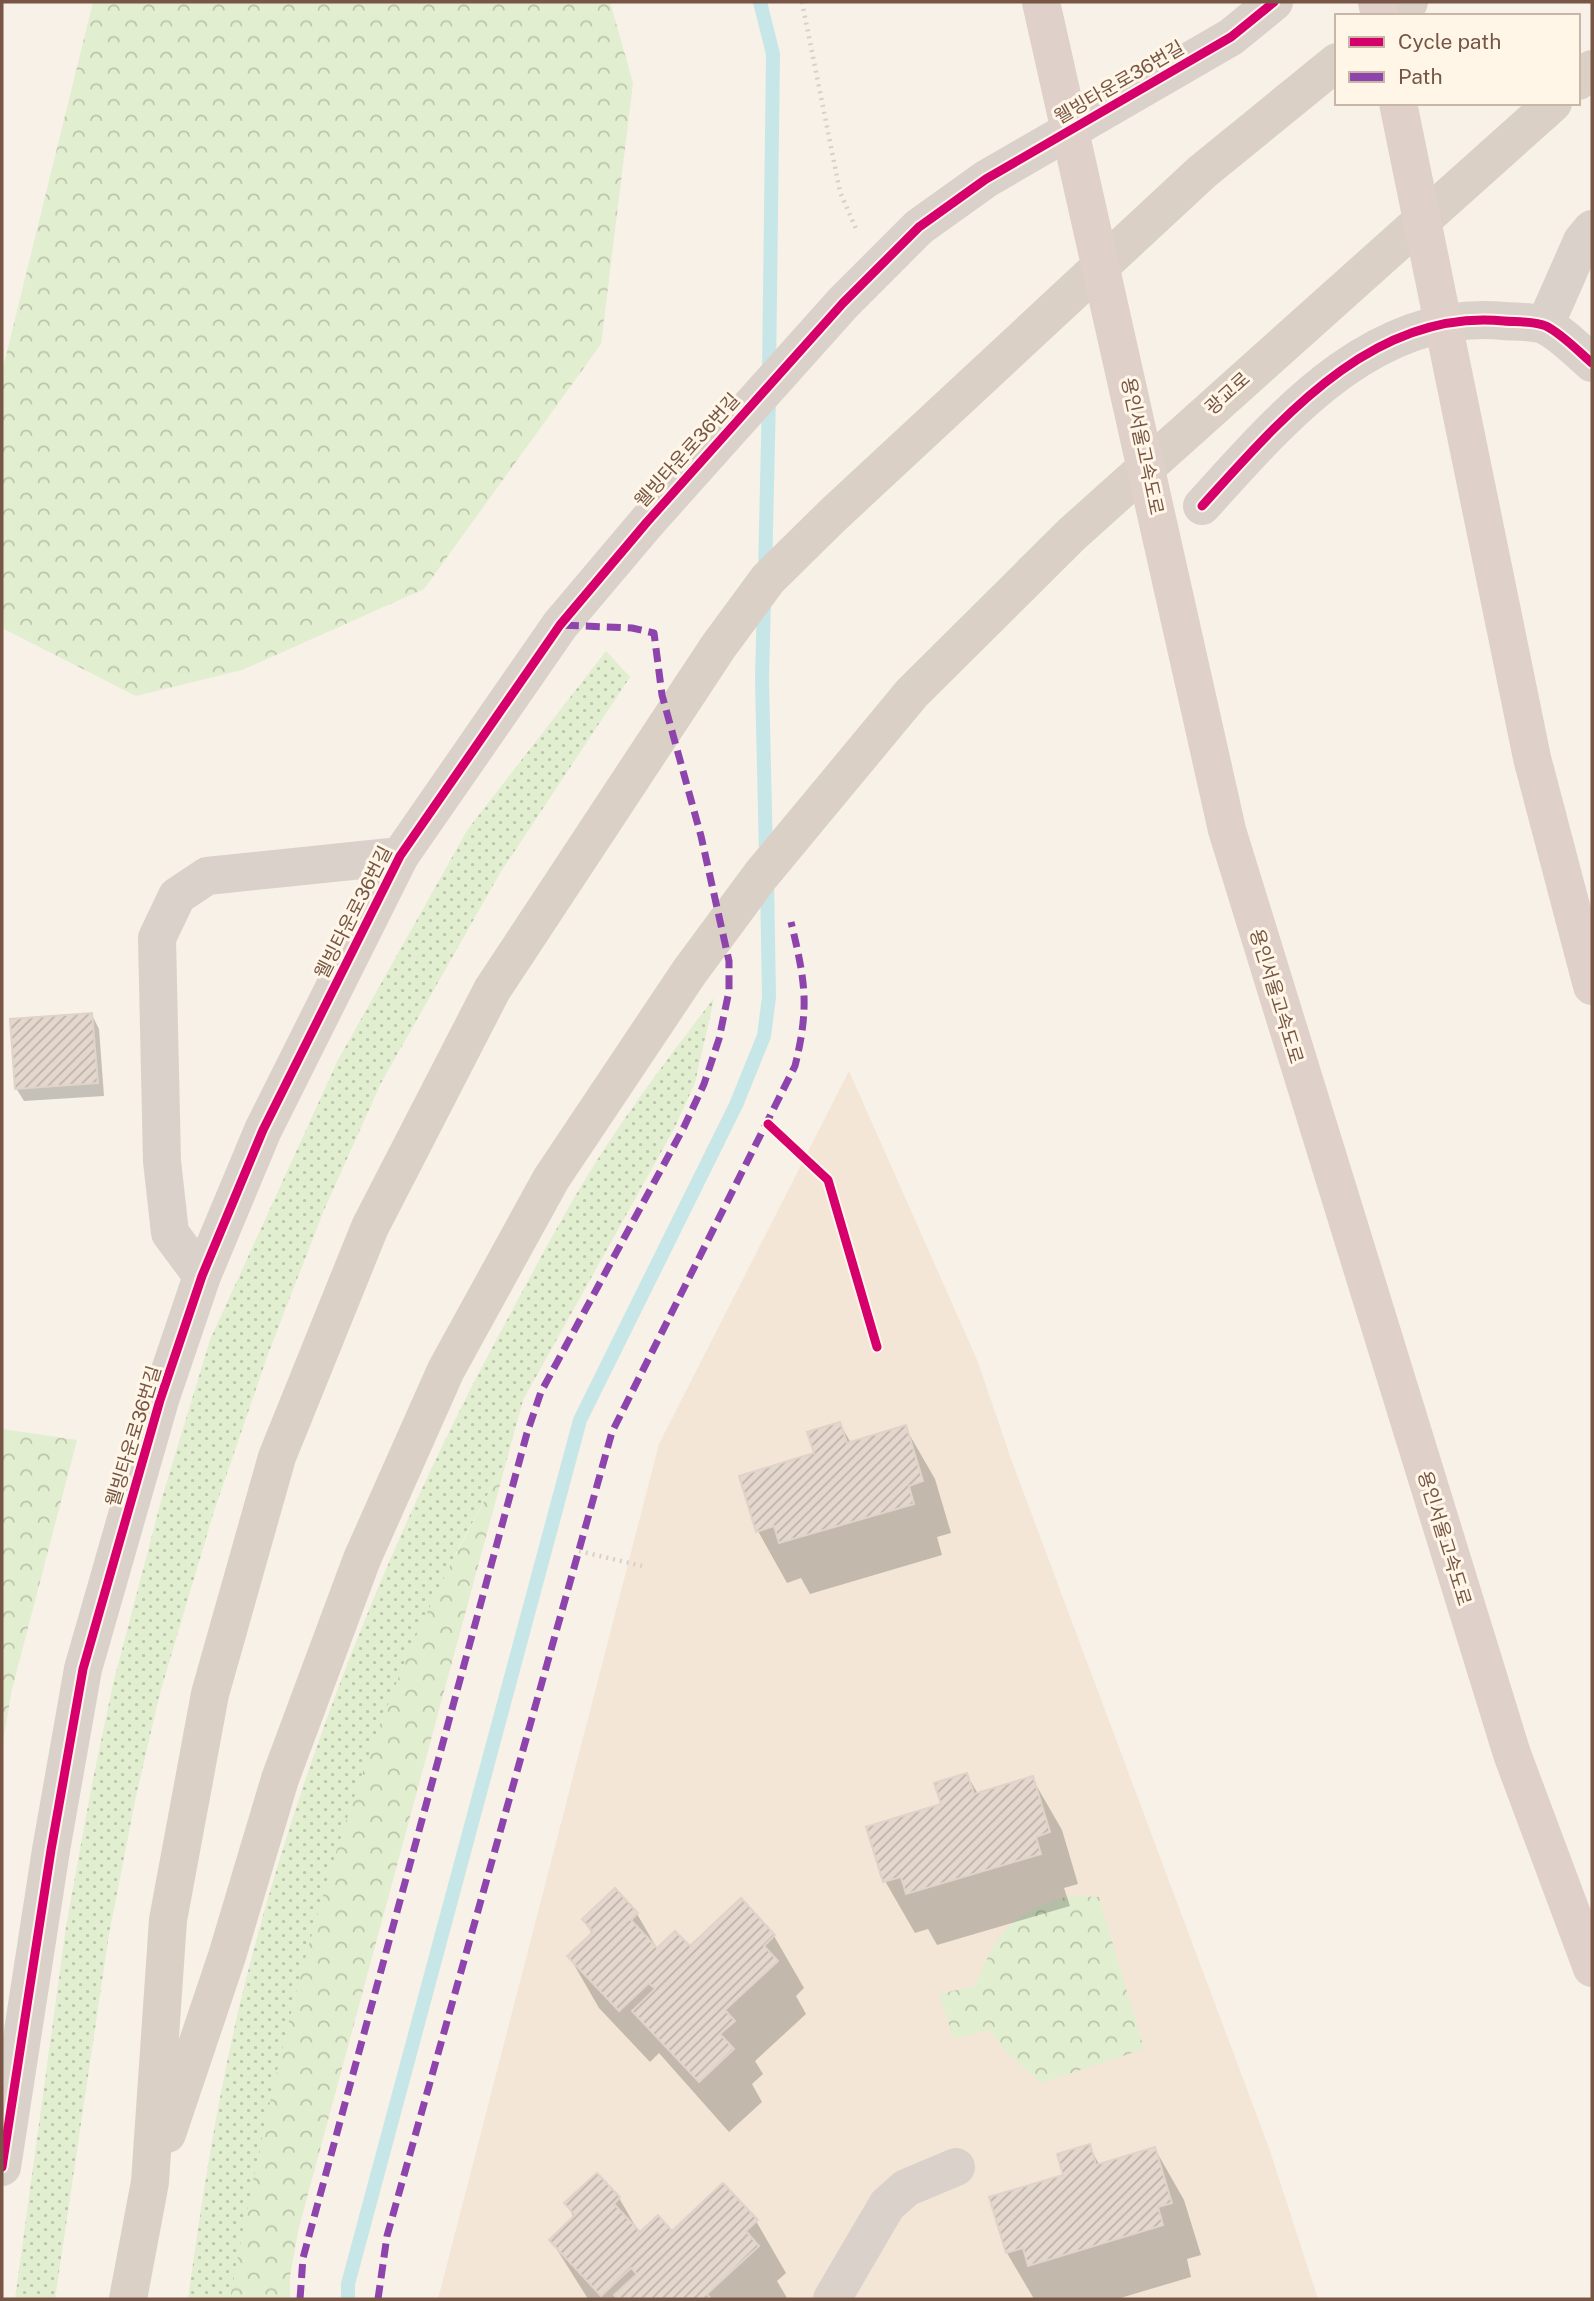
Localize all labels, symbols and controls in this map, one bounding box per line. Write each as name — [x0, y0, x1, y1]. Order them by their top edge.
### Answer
legend — [1335, 14, 1580, 105]
text: Cycle path — [1398, 29, 1501, 54]
street label: 웰빙타운로36번길 — [1050, 36, 1188, 128]
text: Path — [1398, 64, 1443, 89]
street label: 광교로 — [1200, 367, 1254, 419]
street label: 용인서울고속도로 — [1118, 375, 1168, 517]
street label: 웰빙타운로36번길 — [630, 388, 744, 512]
street label: 웰빙타운로36번길 — [310, 842, 396, 982]
street label: 용인서울고속도로 — [1246, 926, 1308, 1066]
street label: 웰빙타운로36번길 — [101, 1363, 165, 1509]
street label: 용인서울고속도로 — [1414, 1468, 1476, 1608]

